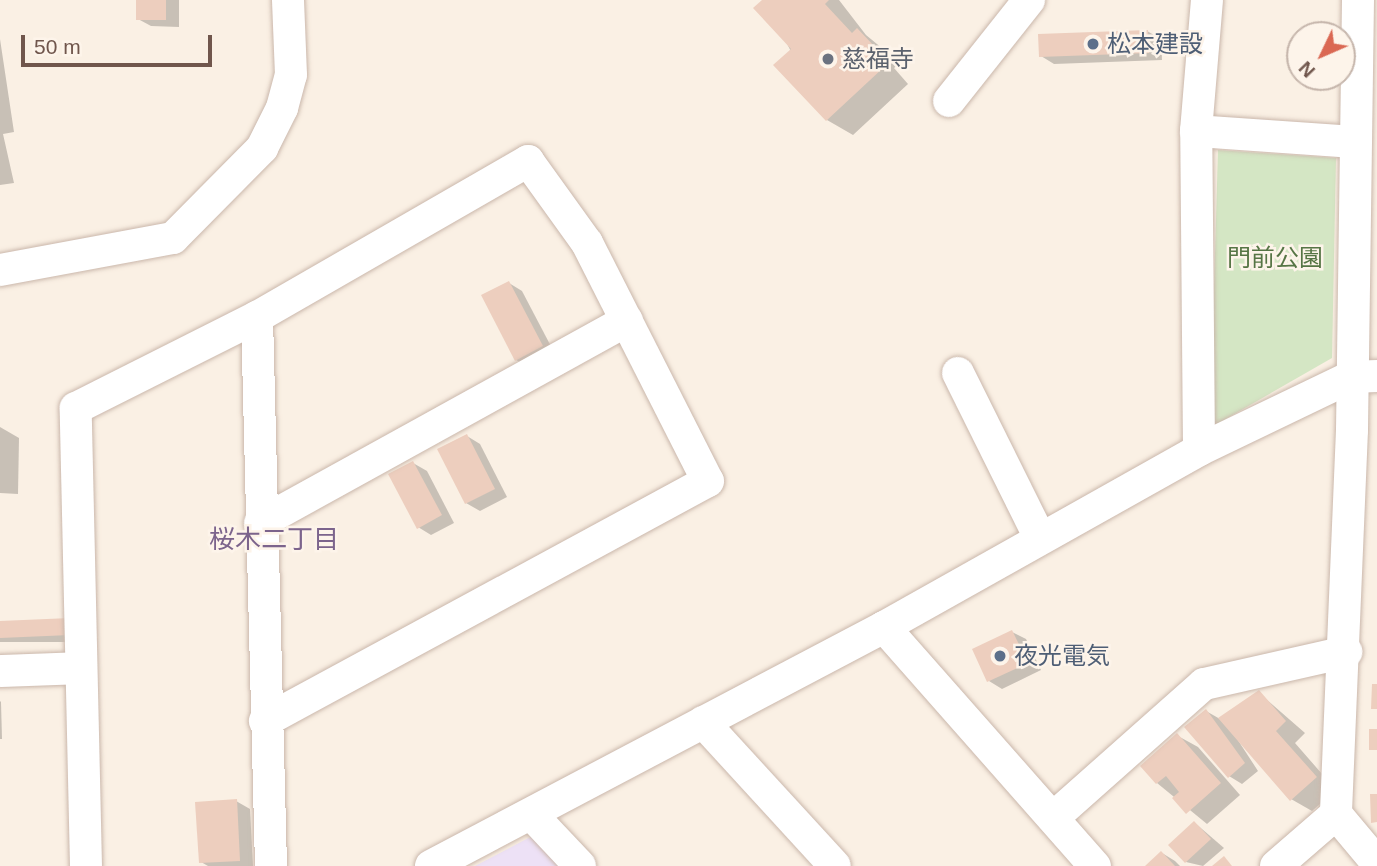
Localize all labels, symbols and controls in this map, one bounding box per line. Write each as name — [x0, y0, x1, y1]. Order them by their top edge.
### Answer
scale bar — [24, 21, 215, 65]
north arrow — [1286, 21, 1356, 91]
place label: 松本建設 — [1107, 30, 1203, 58]
text: 50 m — [34, 35, 81, 58]
marker: 松本建設 — [1085, 36, 1101, 52]
place label: 慈福寺 — [842, 45, 914, 73]
marker: 慈福寺 — [820, 51, 836, 67]
text: N — [1295, 57, 1319, 82]
park label: 門前公園 — [1227, 244, 1323, 272]
district label: 桜木二丁目 — [209, 524, 339, 556]
place label: 夜光電気 — [1014, 642, 1110, 670]
marker: 夜光電気 — [992, 648, 1008, 664]

